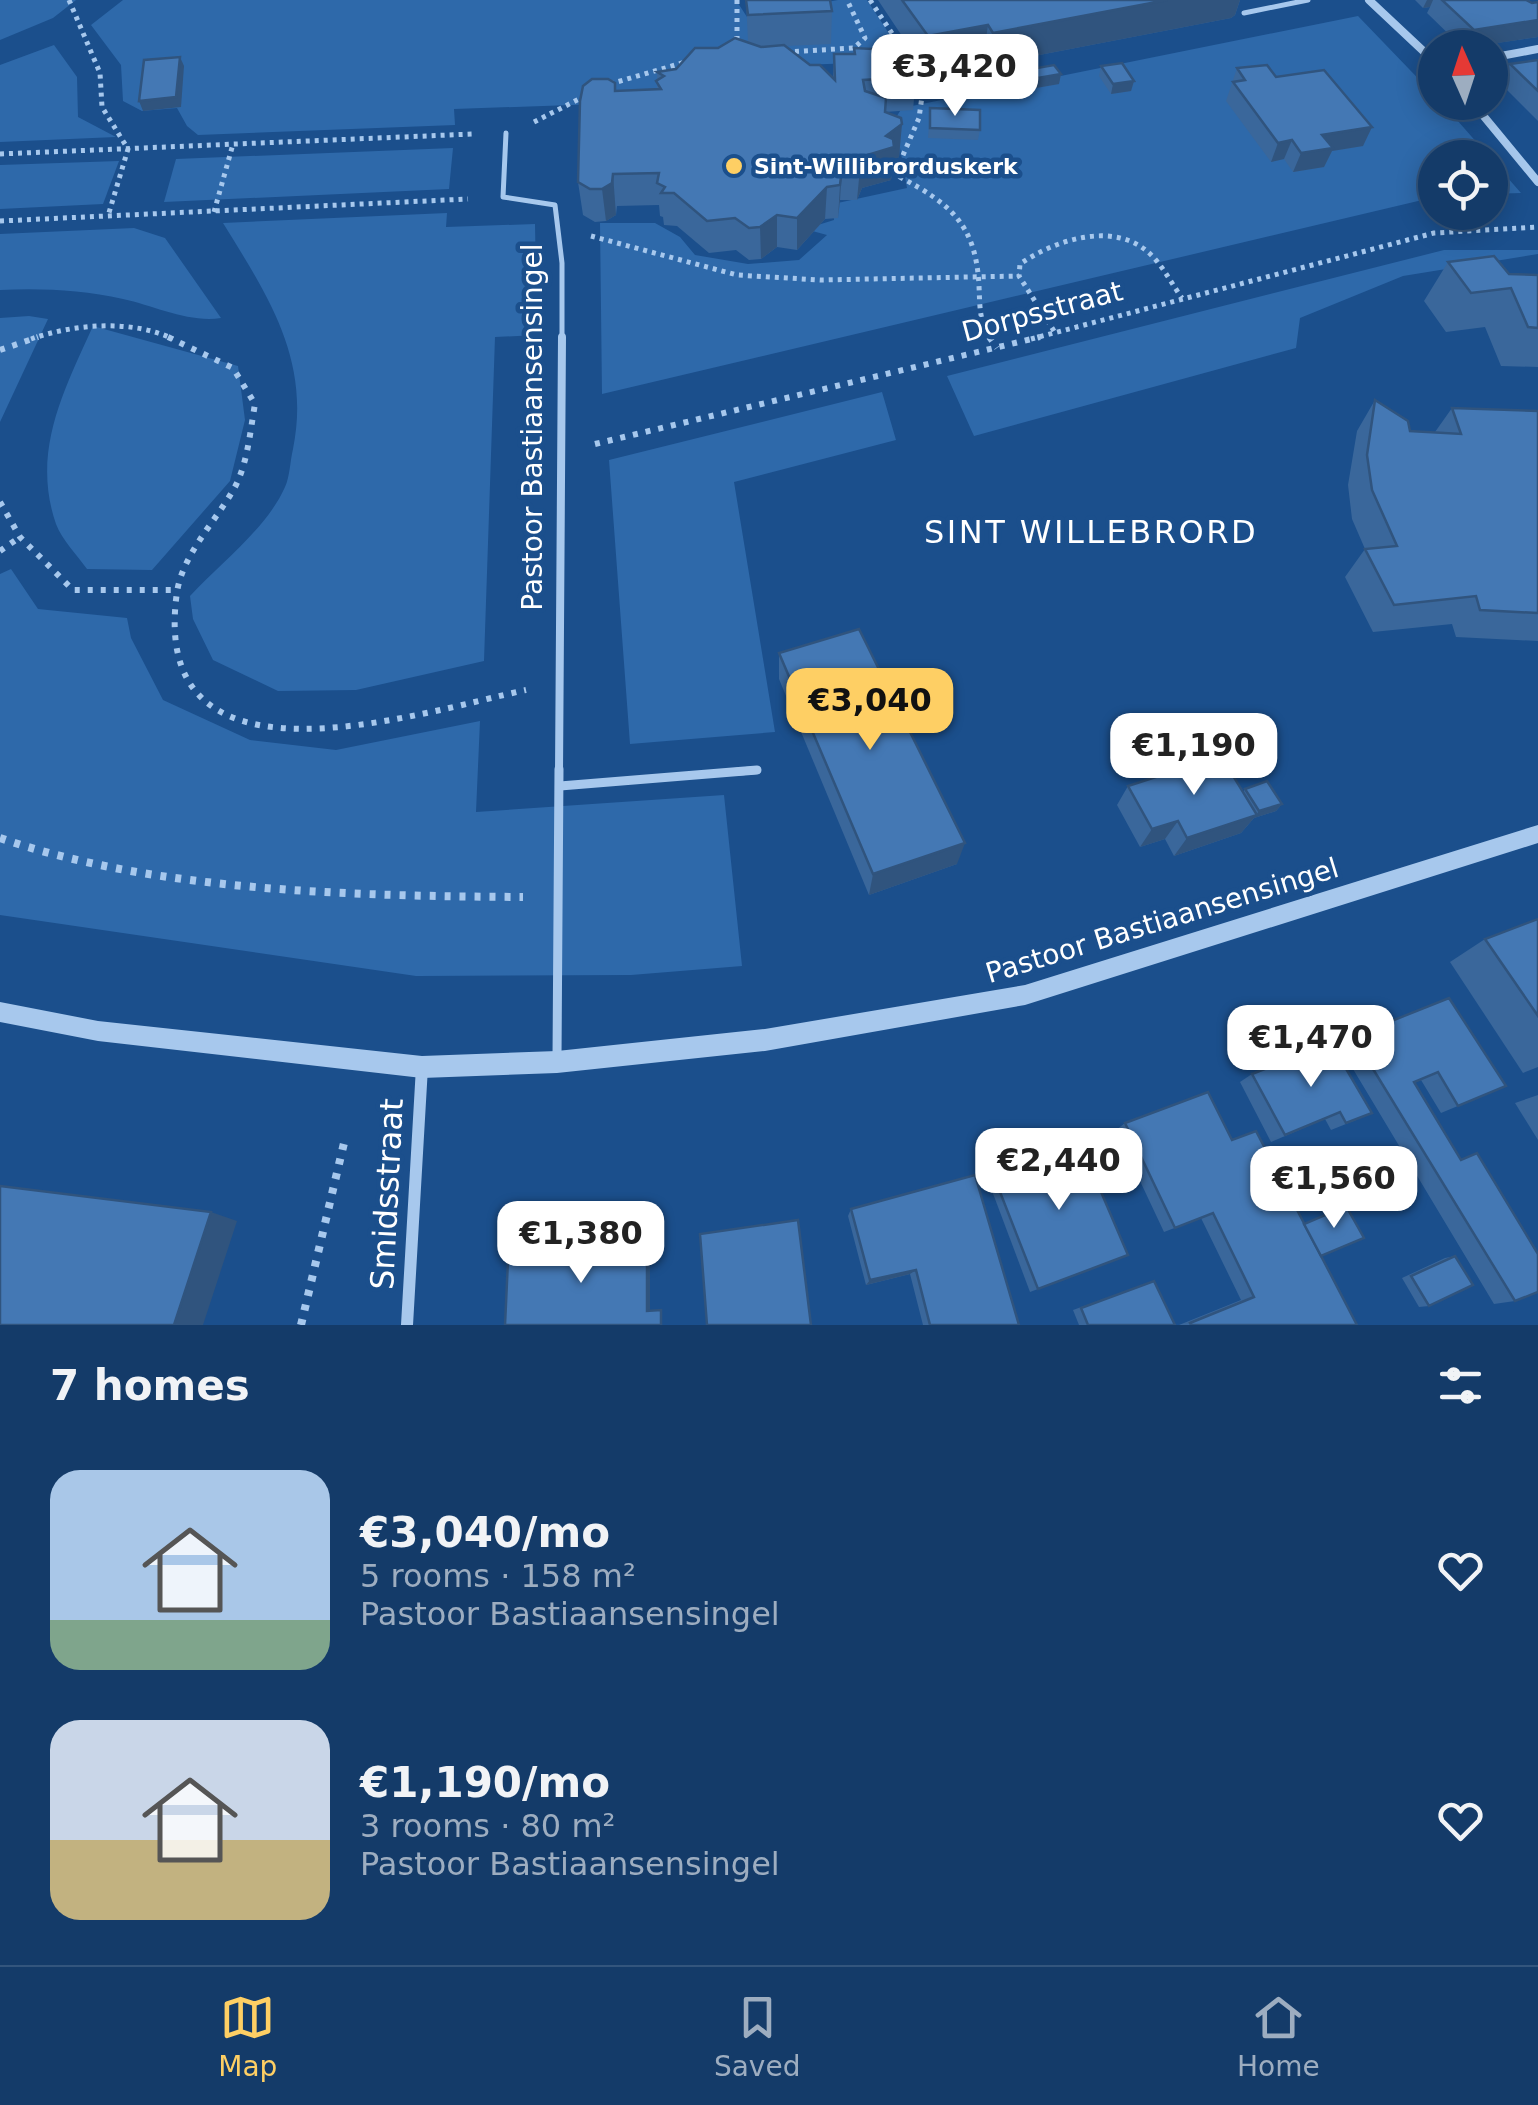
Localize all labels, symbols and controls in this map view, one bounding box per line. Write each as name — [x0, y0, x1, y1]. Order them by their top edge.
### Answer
north arrow — [1418, 30, 1508, 120]
map controls — [1418, 30, 1508, 230]
pin: €3,420 — [874, 34, 1036, 119]
text: €3,420 — [893, 47, 1017, 85]
button: locate — [1418, 140, 1508, 230]
place label: Sint-Willibrorduskerk — [754, 154, 1019, 179]
marker: Sint-Willibrorduskerk — [723, 155, 745, 177]
street label: Pastoor Bastiaansensingel — [516, 243, 549, 611]
street label: Dorpsstraat — [958, 274, 1126, 349]
district label: SINT WILLEBRORD — [924, 513, 1258, 551]
pin: €3,040 — [789, 668, 951, 753]
text: €3,040 — [808, 681, 932, 719]
pin: €1,190 — [1113, 713, 1275, 798]
text: €1,190 — [1132, 726, 1256, 764]
street label: Pastoor Bastiaansensingel — [982, 851, 1343, 990]
pin: €1,470 — [1230, 1005, 1392, 1090]
text: €1,470 — [1249, 1018, 1373, 1056]
street label: Smidsstraat — [363, 1097, 411, 1291]
pin: €2,440 — [978, 1128, 1140, 1213]
text: €2,440 — [997, 1141, 1121, 1179]
pin: €1,560 — [1253, 1146, 1415, 1231]
text: €1,560 — [1272, 1159, 1396, 1197]
pin: €1,380 — [500, 1201, 662, 1286]
text: €1,380 — [519, 1214, 643, 1252]
icon: filters — [1433, 1358, 1488, 1413]
text: 7 homes — [50, 1361, 250, 1410]
text: €3,040/mo — [360, 1508, 610, 1557]
icon: home — [130, 1510, 250, 1630]
icon: heart — [1433, 1543, 1488, 1598]
text: 5 rooms · 158 m² — [360, 1557, 636, 1595]
text: Pastoor Bastiaansensingel — [360, 1595, 780, 1633]
text: €1,190/mo — [360, 1758, 610, 1807]
icon: home — [130, 1760, 250, 1880]
icon: heart — [1433, 1793, 1488, 1848]
text: 3 rooms · 80 m² — [360, 1807, 615, 1845]
text: Pastoor Bastiaansensingel — [360, 1845, 780, 1883]
tab: Map — [218, 1990, 277, 2083]
tab: Saved — [714, 1990, 800, 2083]
tab: Home — [1237, 1990, 1320, 2083]

